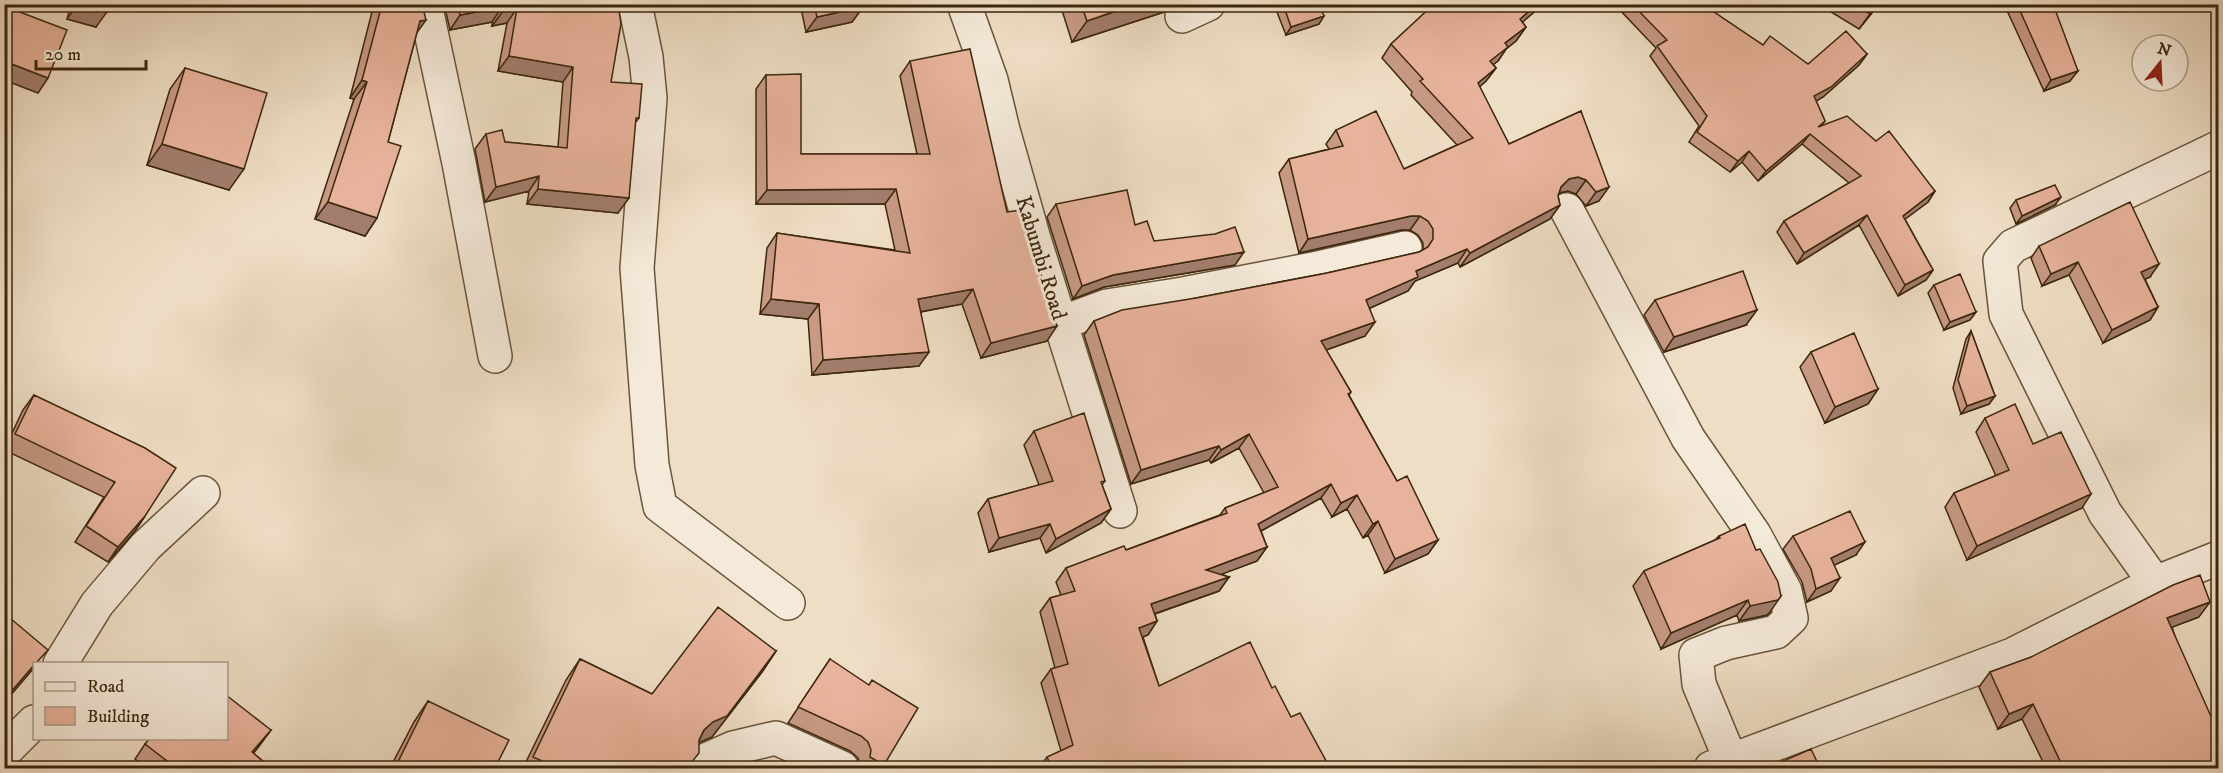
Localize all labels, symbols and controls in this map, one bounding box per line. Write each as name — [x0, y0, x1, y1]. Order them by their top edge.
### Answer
scale bar — [36, 33, 146, 71]
north arrow — [2130, 33, 2190, 93]
text: N — [2155, 38, 2174, 61]
text: 20 m — [45, 44, 81, 66]
street label: Kabumbi Road — [1009, 193, 1073, 323]
legend — [33, 662, 228, 740]
text: Road — [87, 676, 124, 698]
text: Building — [87, 706, 149, 728]

